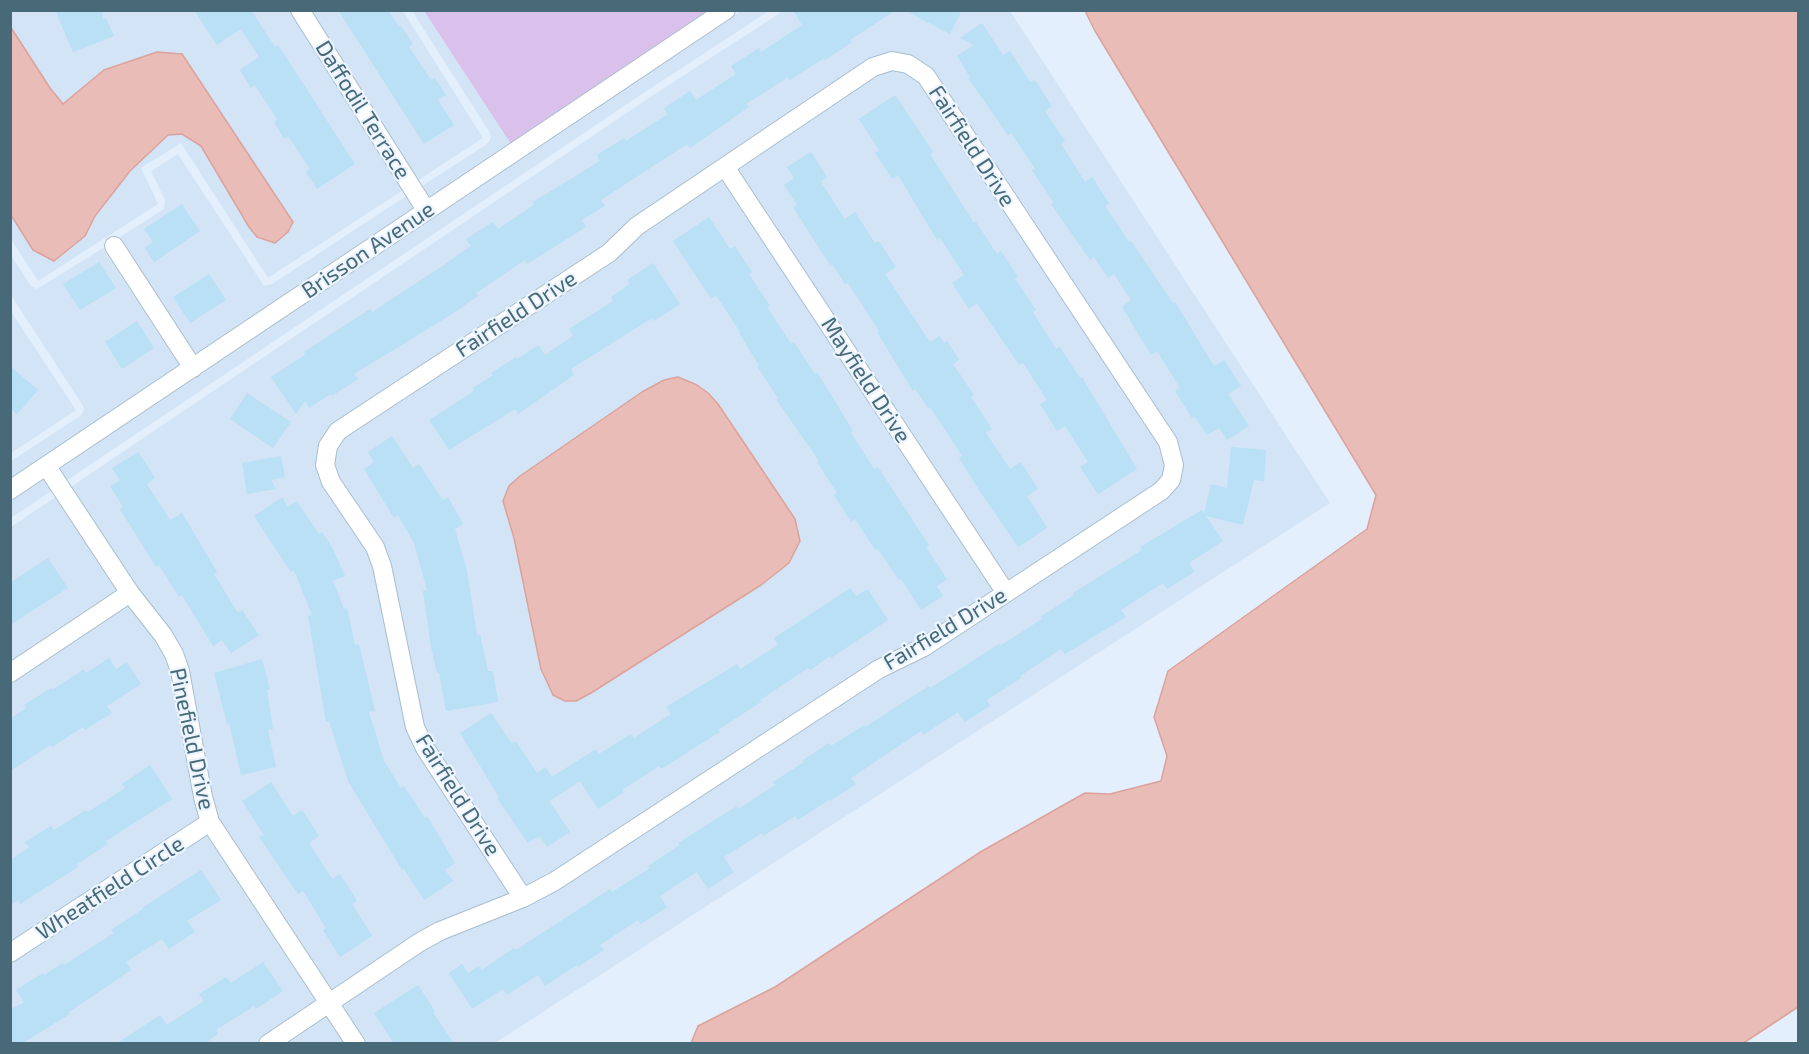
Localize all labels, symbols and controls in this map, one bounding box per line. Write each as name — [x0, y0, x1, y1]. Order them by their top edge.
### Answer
street label: Daffodil Terrace — [310, 36, 416, 184]
street label: Fairfield Drive — [923, 80, 1021, 212]
street label: Brisson Avenue — [297, 196, 439, 304]
street label: Fairfield Drive — [450, 265, 582, 363]
street label: Mayfield Drive — [816, 312, 916, 448]
street label: Fairfield Drive — [879, 582, 1011, 676]
street label: Pinefield Drive — [164, 666, 220, 812]
street label: Fairfield Drive — [410, 729, 506, 861]
street label: Wheatfield Circle — [31, 830, 189, 946]

